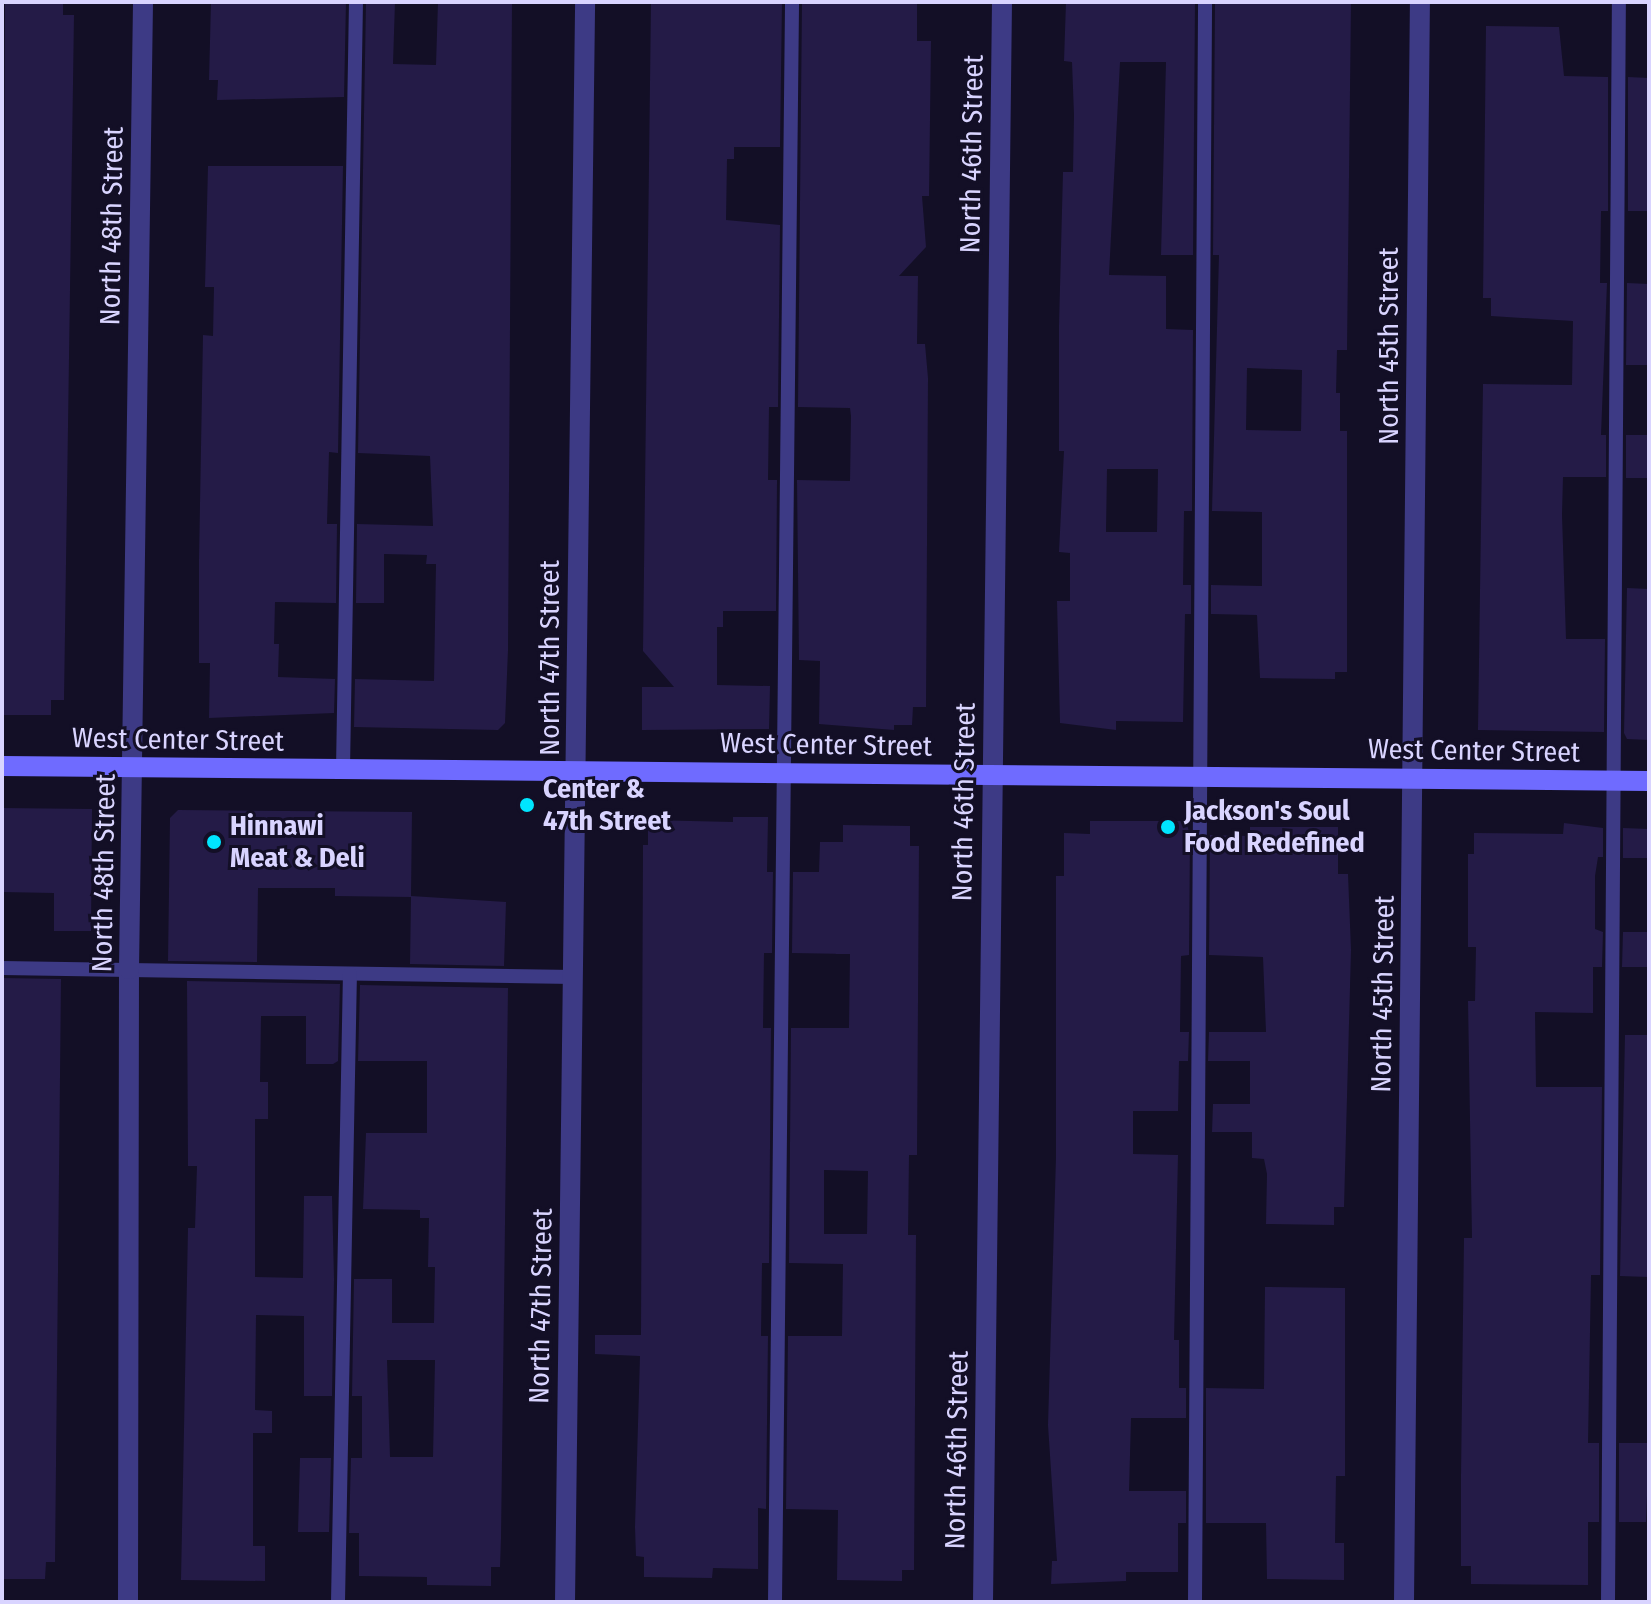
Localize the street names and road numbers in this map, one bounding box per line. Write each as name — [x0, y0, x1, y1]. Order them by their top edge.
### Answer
street label: North 46th Street — [953, 54, 991, 254]
street label: North 48th Street — [93, 126, 131, 326]
street label: North 45th Street — [1372, 247, 1406, 445]
street label: North 47th Street — [533, 560, 567, 756]
street label: North 46th Street — [945, 702, 983, 902]
street label: West Center Street — [72, 721, 284, 759]
street label: West Center Street — [720, 726, 932, 764]
street label: West Center Street — [1368, 732, 1580, 770]
street label: North 48th Street — [85, 773, 123, 973]
street label: North 45th Street — [1364, 895, 1402, 1093]
street label: North 47th Street — [522, 1208, 560, 1404]
street label: North 46th Street — [938, 1350, 976, 1550]

